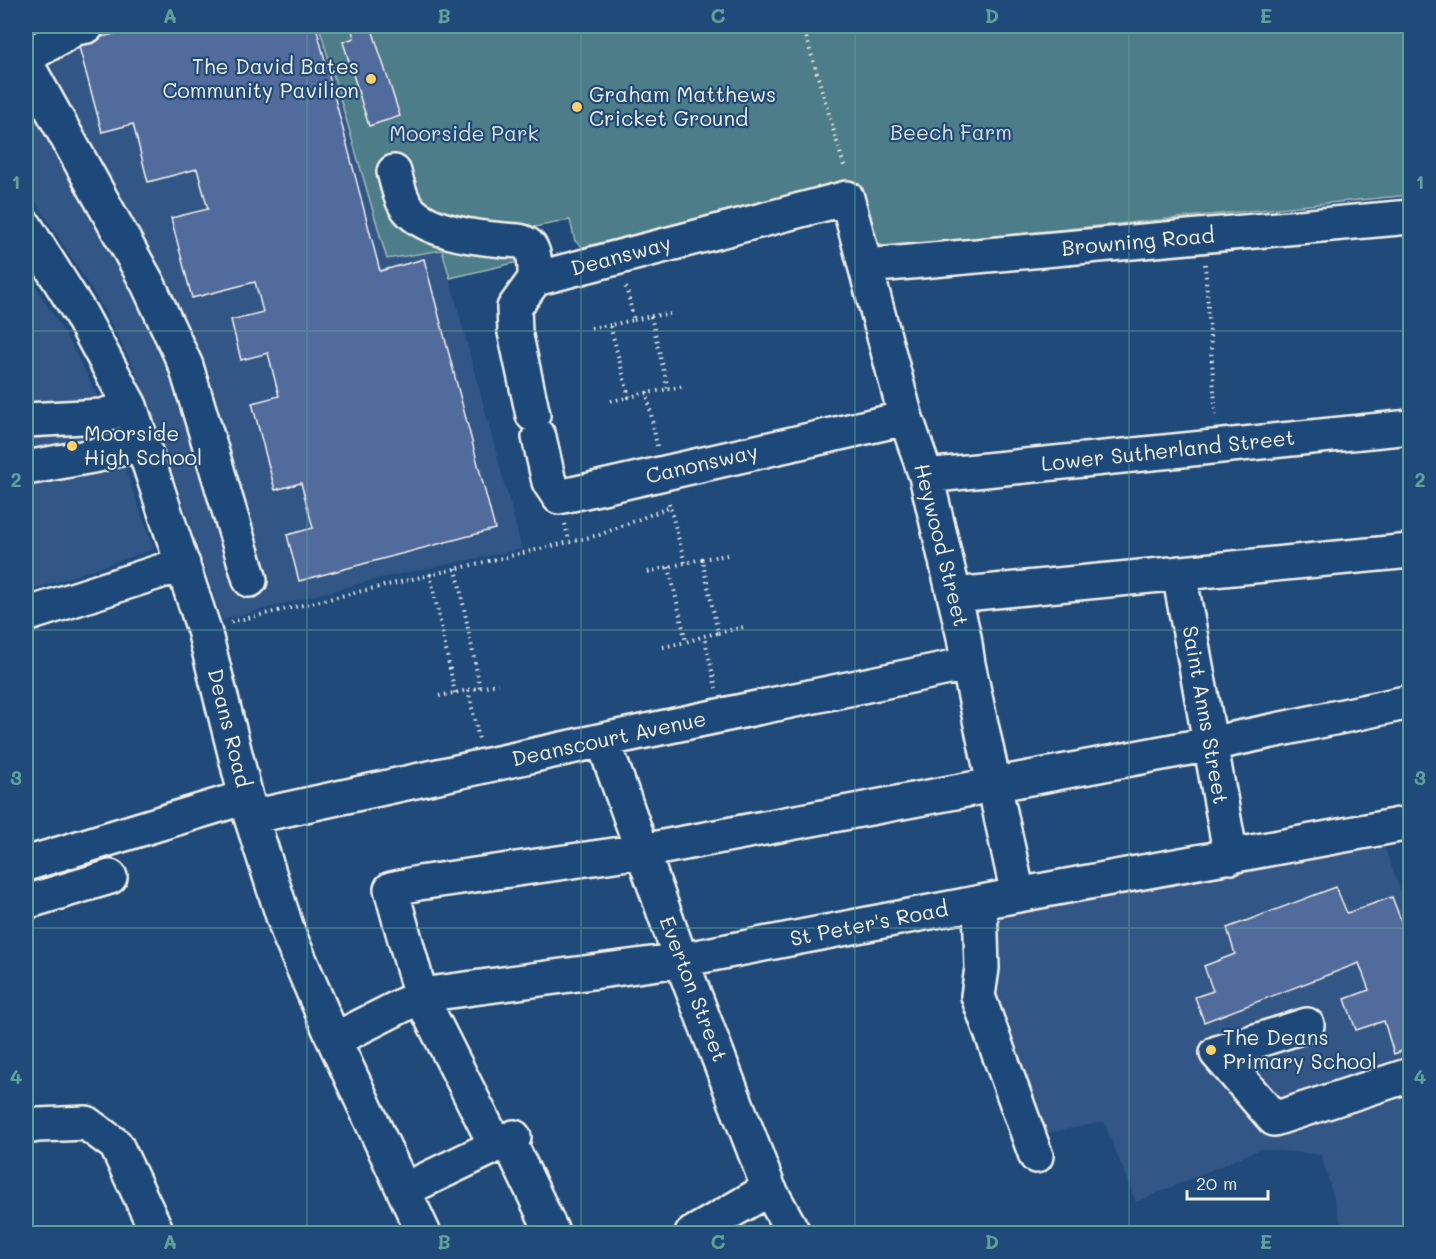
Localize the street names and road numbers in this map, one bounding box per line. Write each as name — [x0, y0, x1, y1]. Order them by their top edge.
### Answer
street label: Browning Road — [1060, 220, 1215, 261]
street label: Deansway — [568, 228, 674, 281]
street label: Lower Sutherland Street — [1040, 423, 1296, 476]
street label: Canonsway — [643, 437, 760, 489]
street label: Heywood Street — [909, 460, 976, 629]
street label: Saint Anns Street — [1178, 624, 1235, 806]
street label: Deans Road — [203, 665, 258, 790]
street label: Deanscourt Avenue — [509, 704, 708, 771]
street label: St Peter's Road — [787, 894, 950, 951]
street label: Everton Street — [654, 912, 735, 1065]

